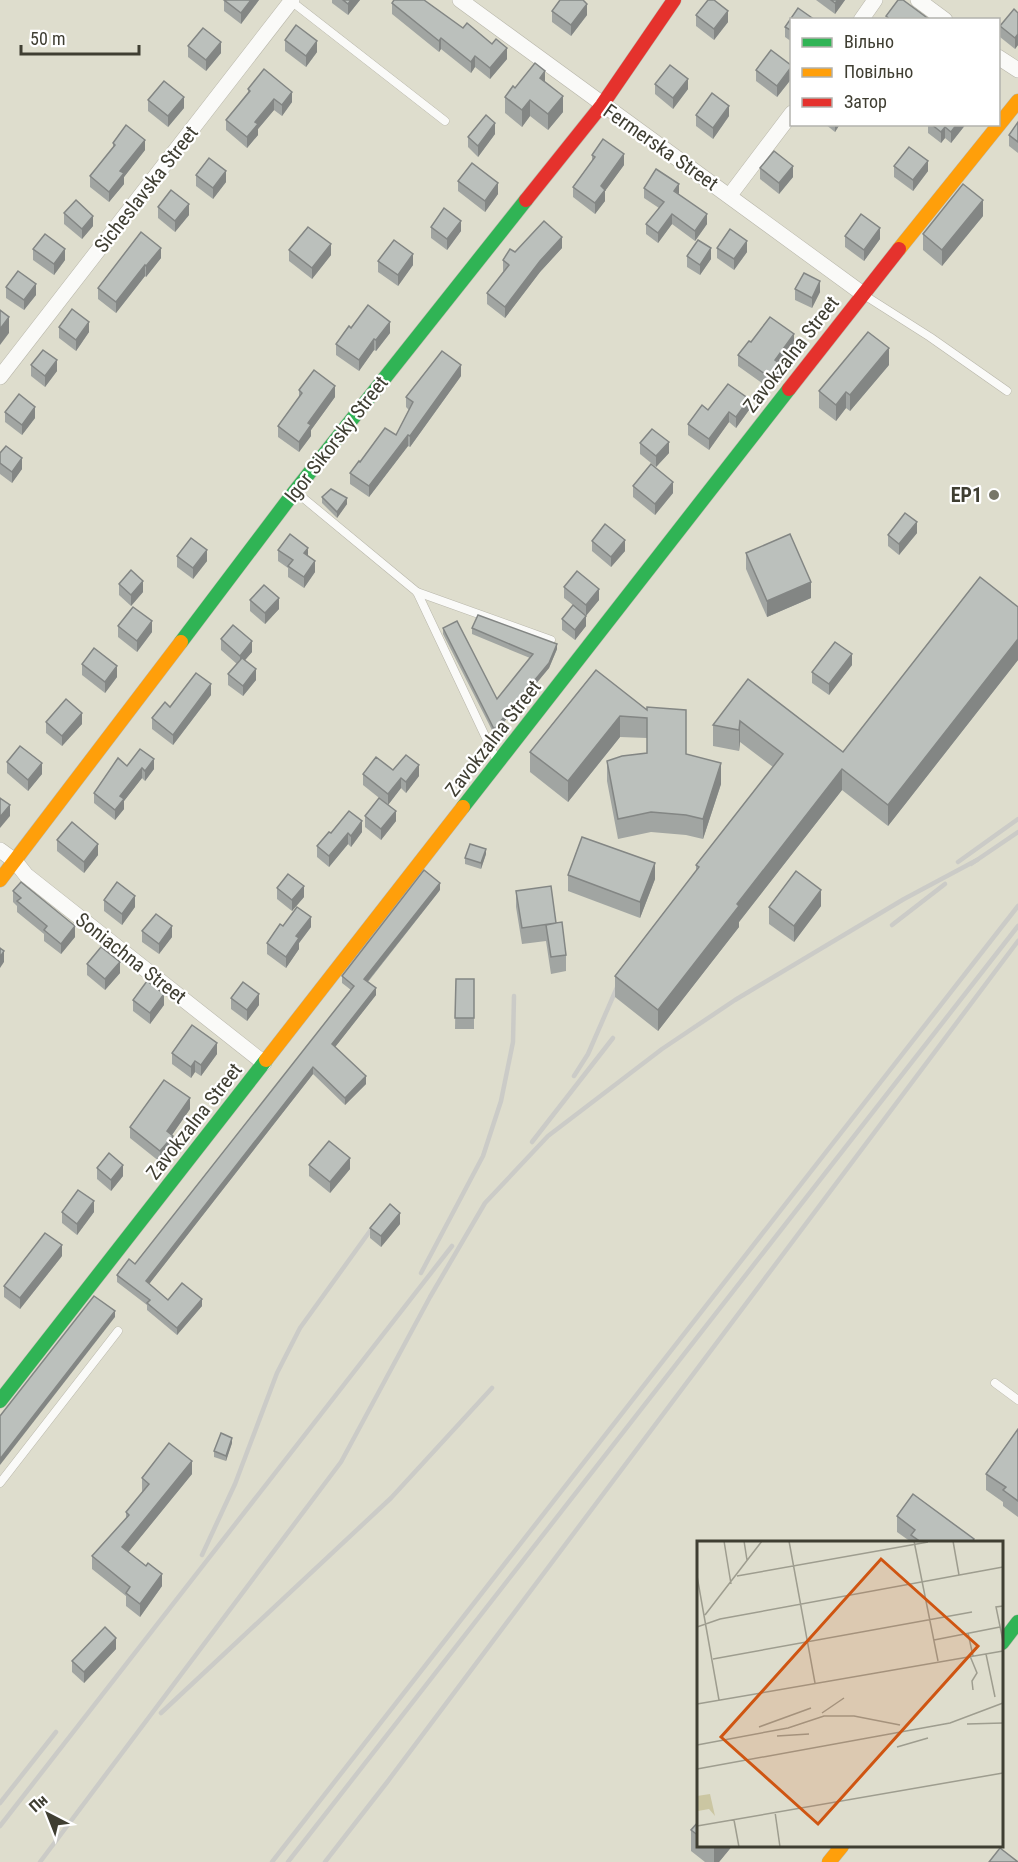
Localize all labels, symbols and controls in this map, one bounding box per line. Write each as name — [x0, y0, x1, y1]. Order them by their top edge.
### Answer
scale bar — [21, 18, 140, 56]
legend — [790, 18, 1000, 126]
text: 50 m — [30, 28, 65, 49]
text: Вільно — [844, 31, 894, 52]
text: Повільно — [844, 61, 913, 82]
text: Затор — [844, 91, 887, 112]
street label: Fermerska Street — [599, 99, 723, 195]
street label: Sicheslavska Street — [89, 121, 203, 257]
street label: Zavokzalna Street — [738, 291, 844, 417]
street label: Igor Sikorsky Street — [279, 371, 393, 507]
place label: ЕР1 — [951, 483, 982, 507]
marker: ЕР1 — [987, 488, 1001, 502]
street label: Zavokzalna Street — [440, 675, 546, 801]
street label: Soniachna Street — [71, 907, 191, 1009]
street label: Zavokzalna Street — [141, 1058, 247, 1184]
inset map — [697, 1541, 1003, 1847]
north arrow — [18, 1784, 78, 1844]
text: Пн — [25, 1790, 51, 1816]

